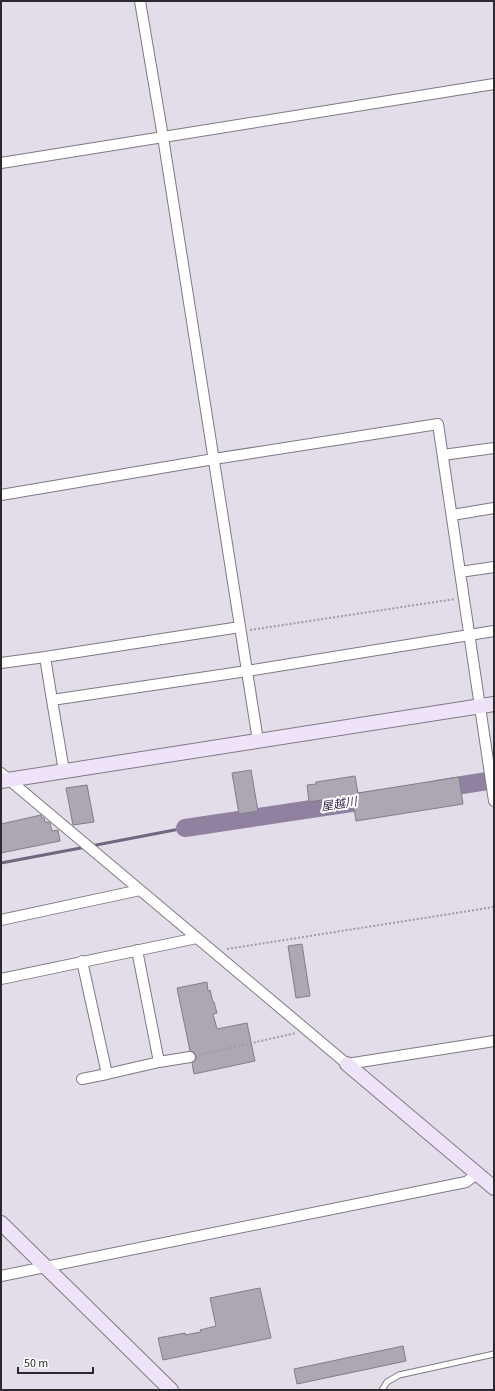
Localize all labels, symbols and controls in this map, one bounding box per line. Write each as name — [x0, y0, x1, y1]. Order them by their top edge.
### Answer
water label: 屋越川 — [320, 793, 360, 816]
scale bar — [18, 1349, 93, 1375]
text: 50 m — [24, 1355, 48, 1372]

